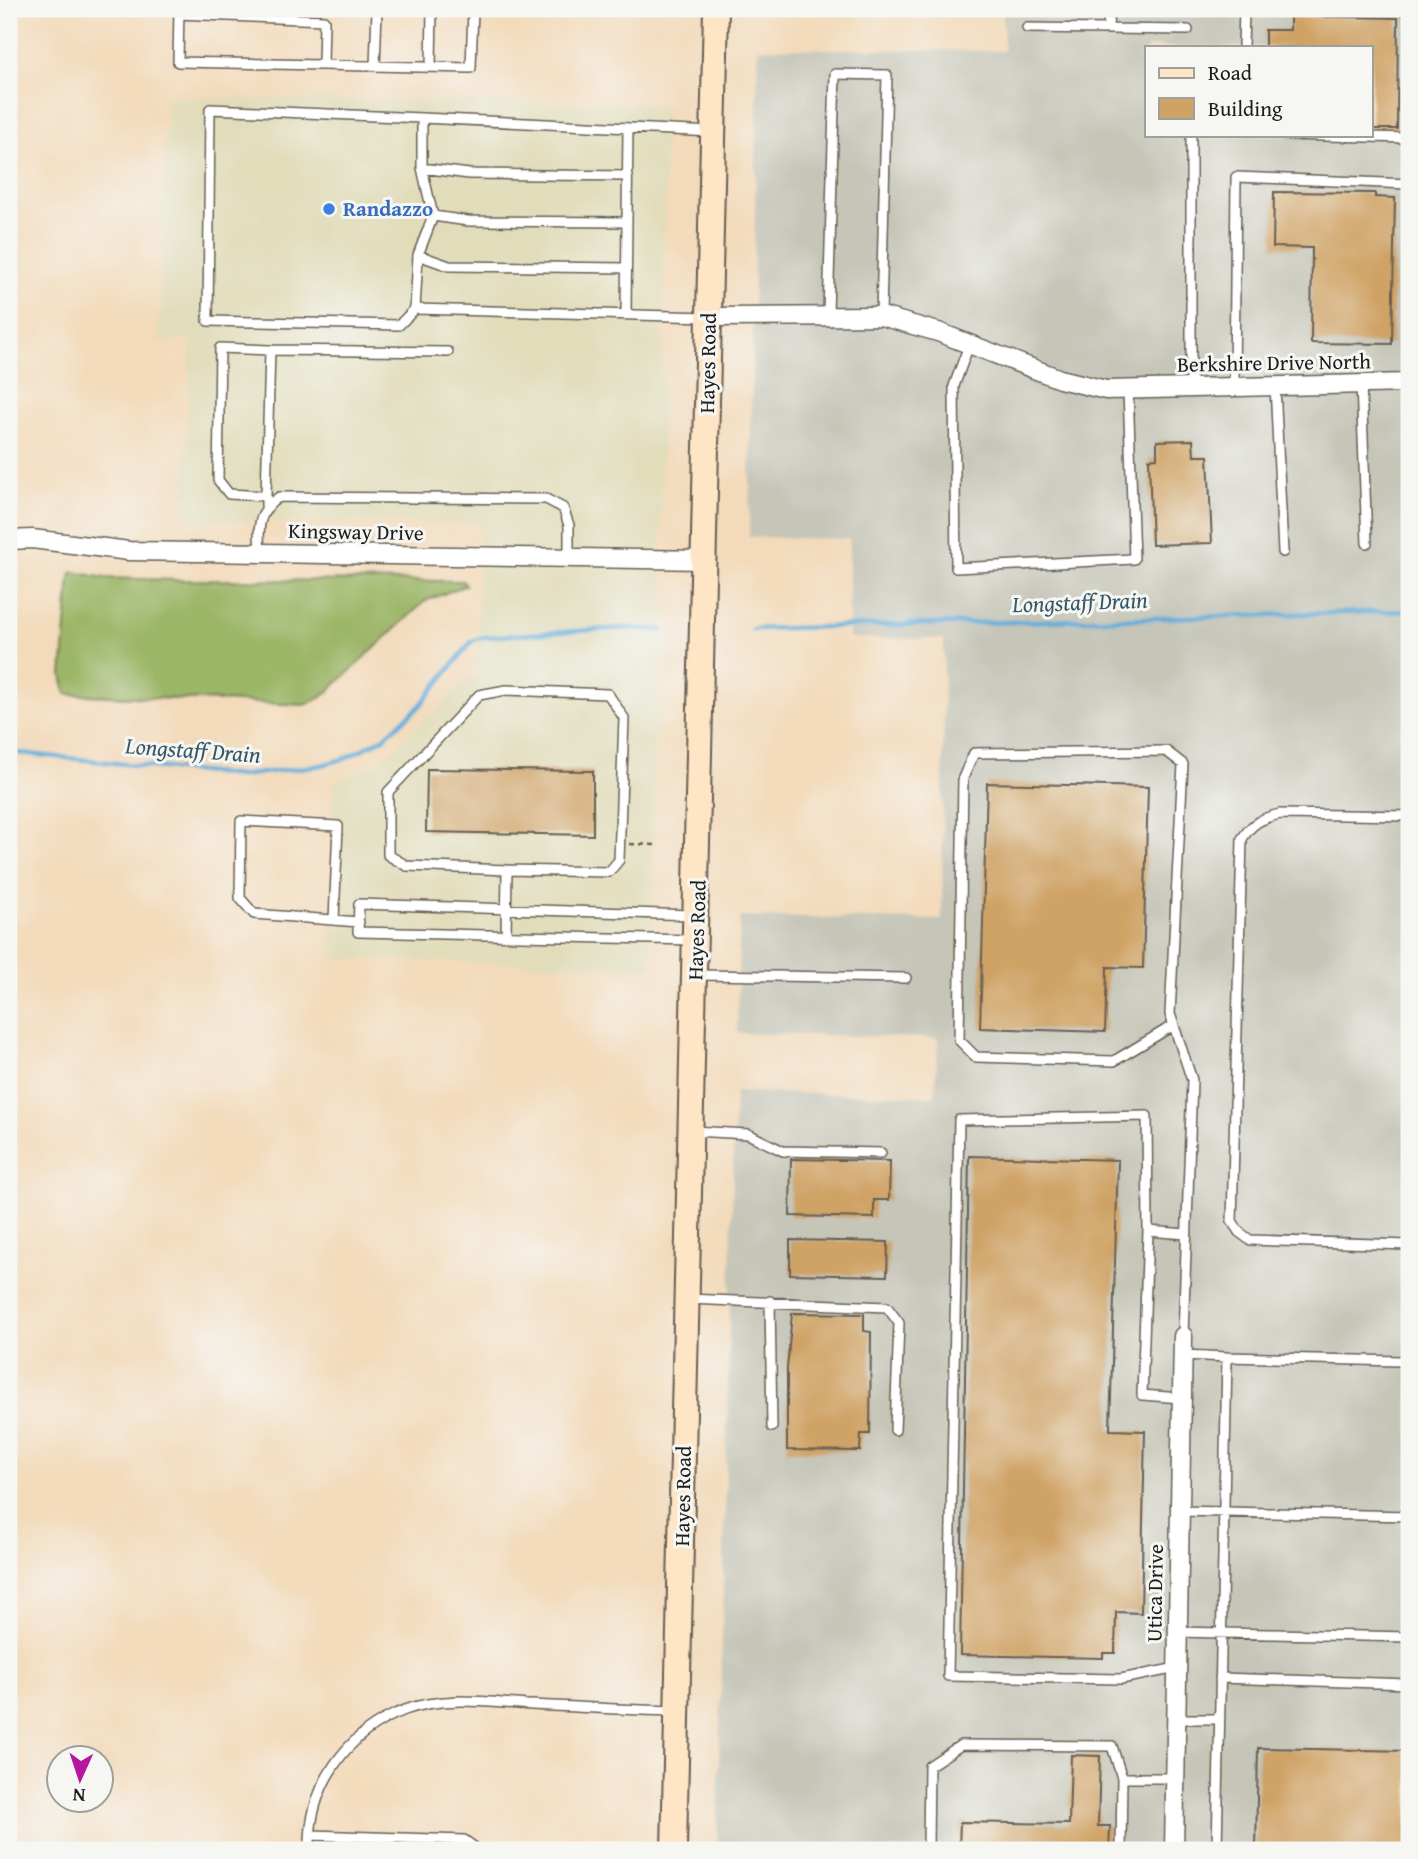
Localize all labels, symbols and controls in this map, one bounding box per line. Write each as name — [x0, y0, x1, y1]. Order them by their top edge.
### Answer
legend — [1145, 46, 1372, 136]
text: Road — [1208, 57, 1253, 88]
text: Building — [1208, 93, 1283, 124]
place label: Randazzo — [343, 193, 433, 224]
marker: Randazzo — [321, 201, 337, 217]
street label: Hayes Road — [691, 312, 724, 414]
street label: Berkshire Drive North — [1177, 345, 1371, 380]
street label: Kingsway Drive — [288, 515, 424, 548]
water label: Longstaff Drain — [1011, 583, 1149, 620]
water label: Longstaff Drain — [123, 728, 262, 771]
street label: Hayes Road — [679, 878, 714, 981]
street label: Hayes Road — [666, 1445, 699, 1547]
street label: Utica Drive — [1138, 1544, 1171, 1642]
north arrow — [46, 1744, 116, 1814]
text: N — [72, 1782, 86, 1810]

